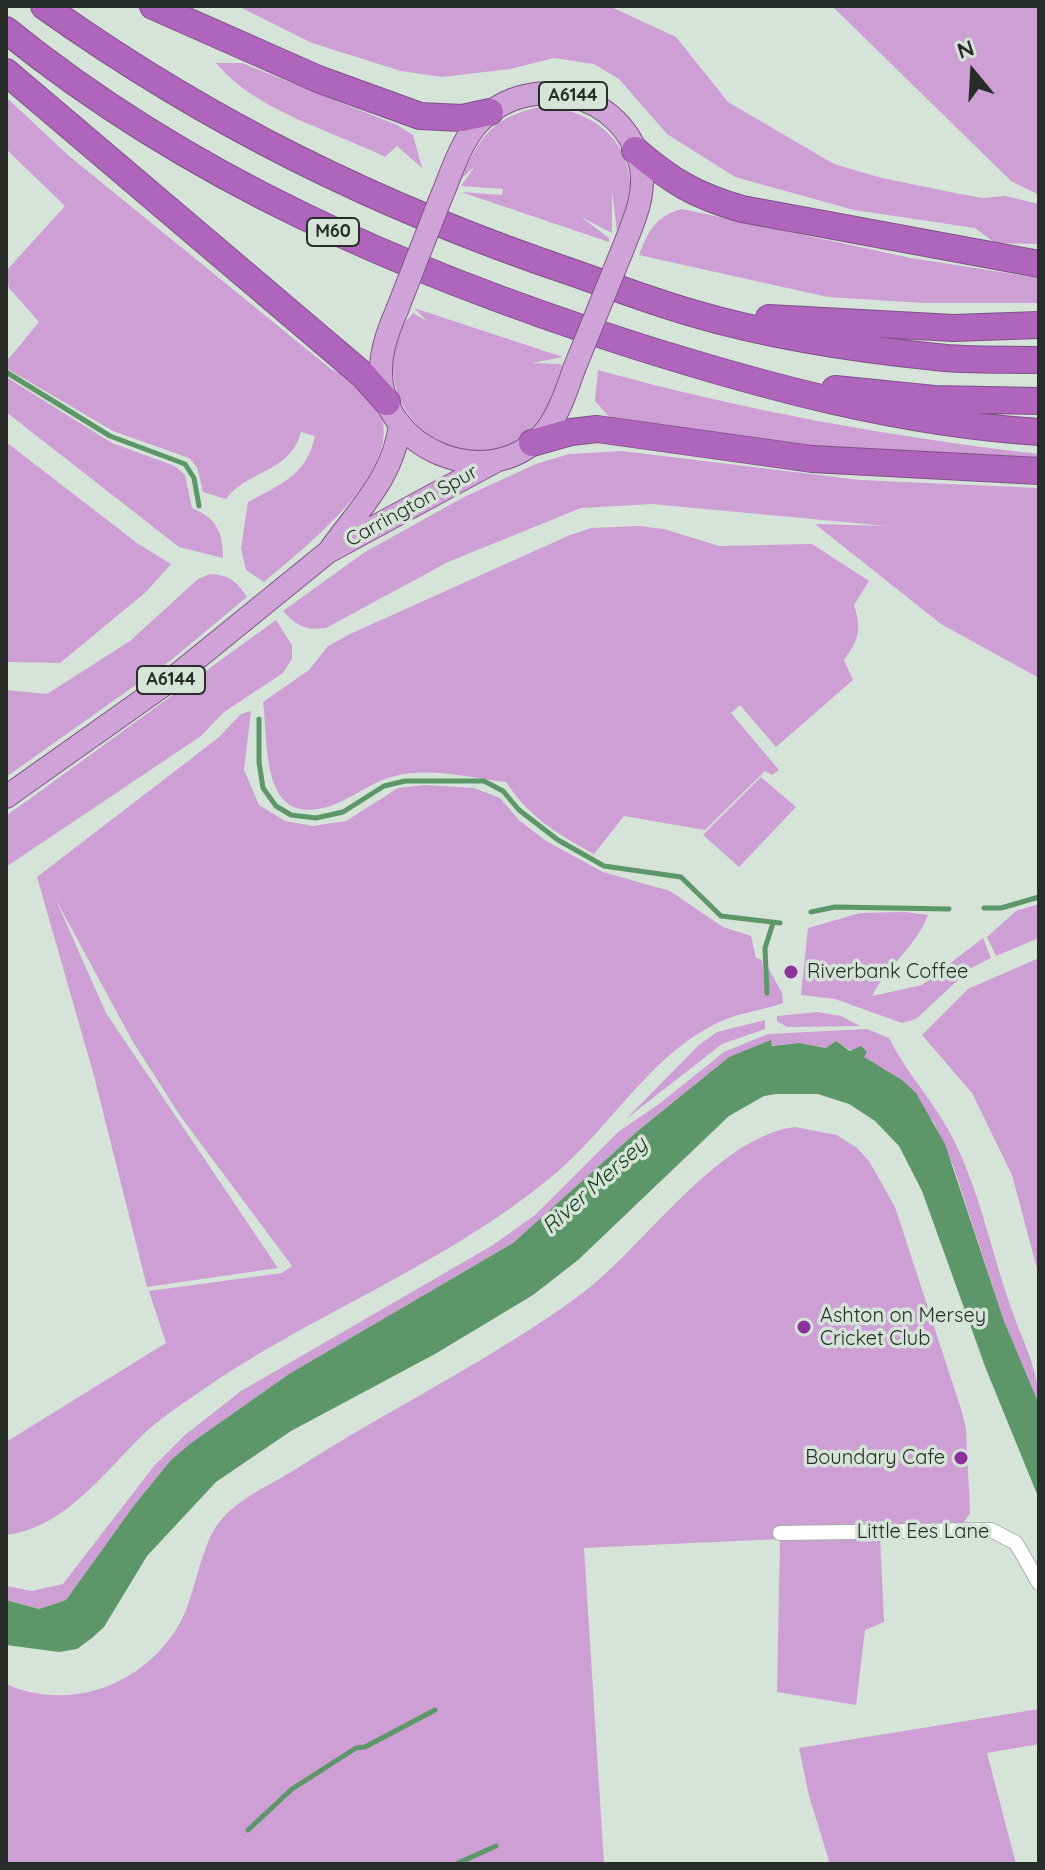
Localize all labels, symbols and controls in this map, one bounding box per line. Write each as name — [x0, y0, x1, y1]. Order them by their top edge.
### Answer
north arrow — [933, 32, 1013, 112]
text: N — [954, 33, 978, 65]
road number: A6144 — [539, 82, 607, 110]
road number: M60 — [307, 218, 359, 246]
street label: Carrington Spur — [342, 460, 482, 552]
road number: A6144 — [137, 666, 205, 694]
place label: Riverbank Coffee — [807, 960, 968, 984]
marker: Riverbank Coffee — [782, 963, 800, 981]
water label: River Mersey — [537, 1132, 653, 1240]
place label: Ashton on Mersey Cricket Club — [820, 1304, 986, 1351]
marker: Ashton on Mersey Cricket Club — [795, 1318, 813, 1336]
place label: Boundary Cafe — [805, 1446, 945, 1470]
marker: Boundary Cafe — [952, 1449, 970, 1467]
street label: Little Ees Lane — [857, 1520, 989, 1544]

